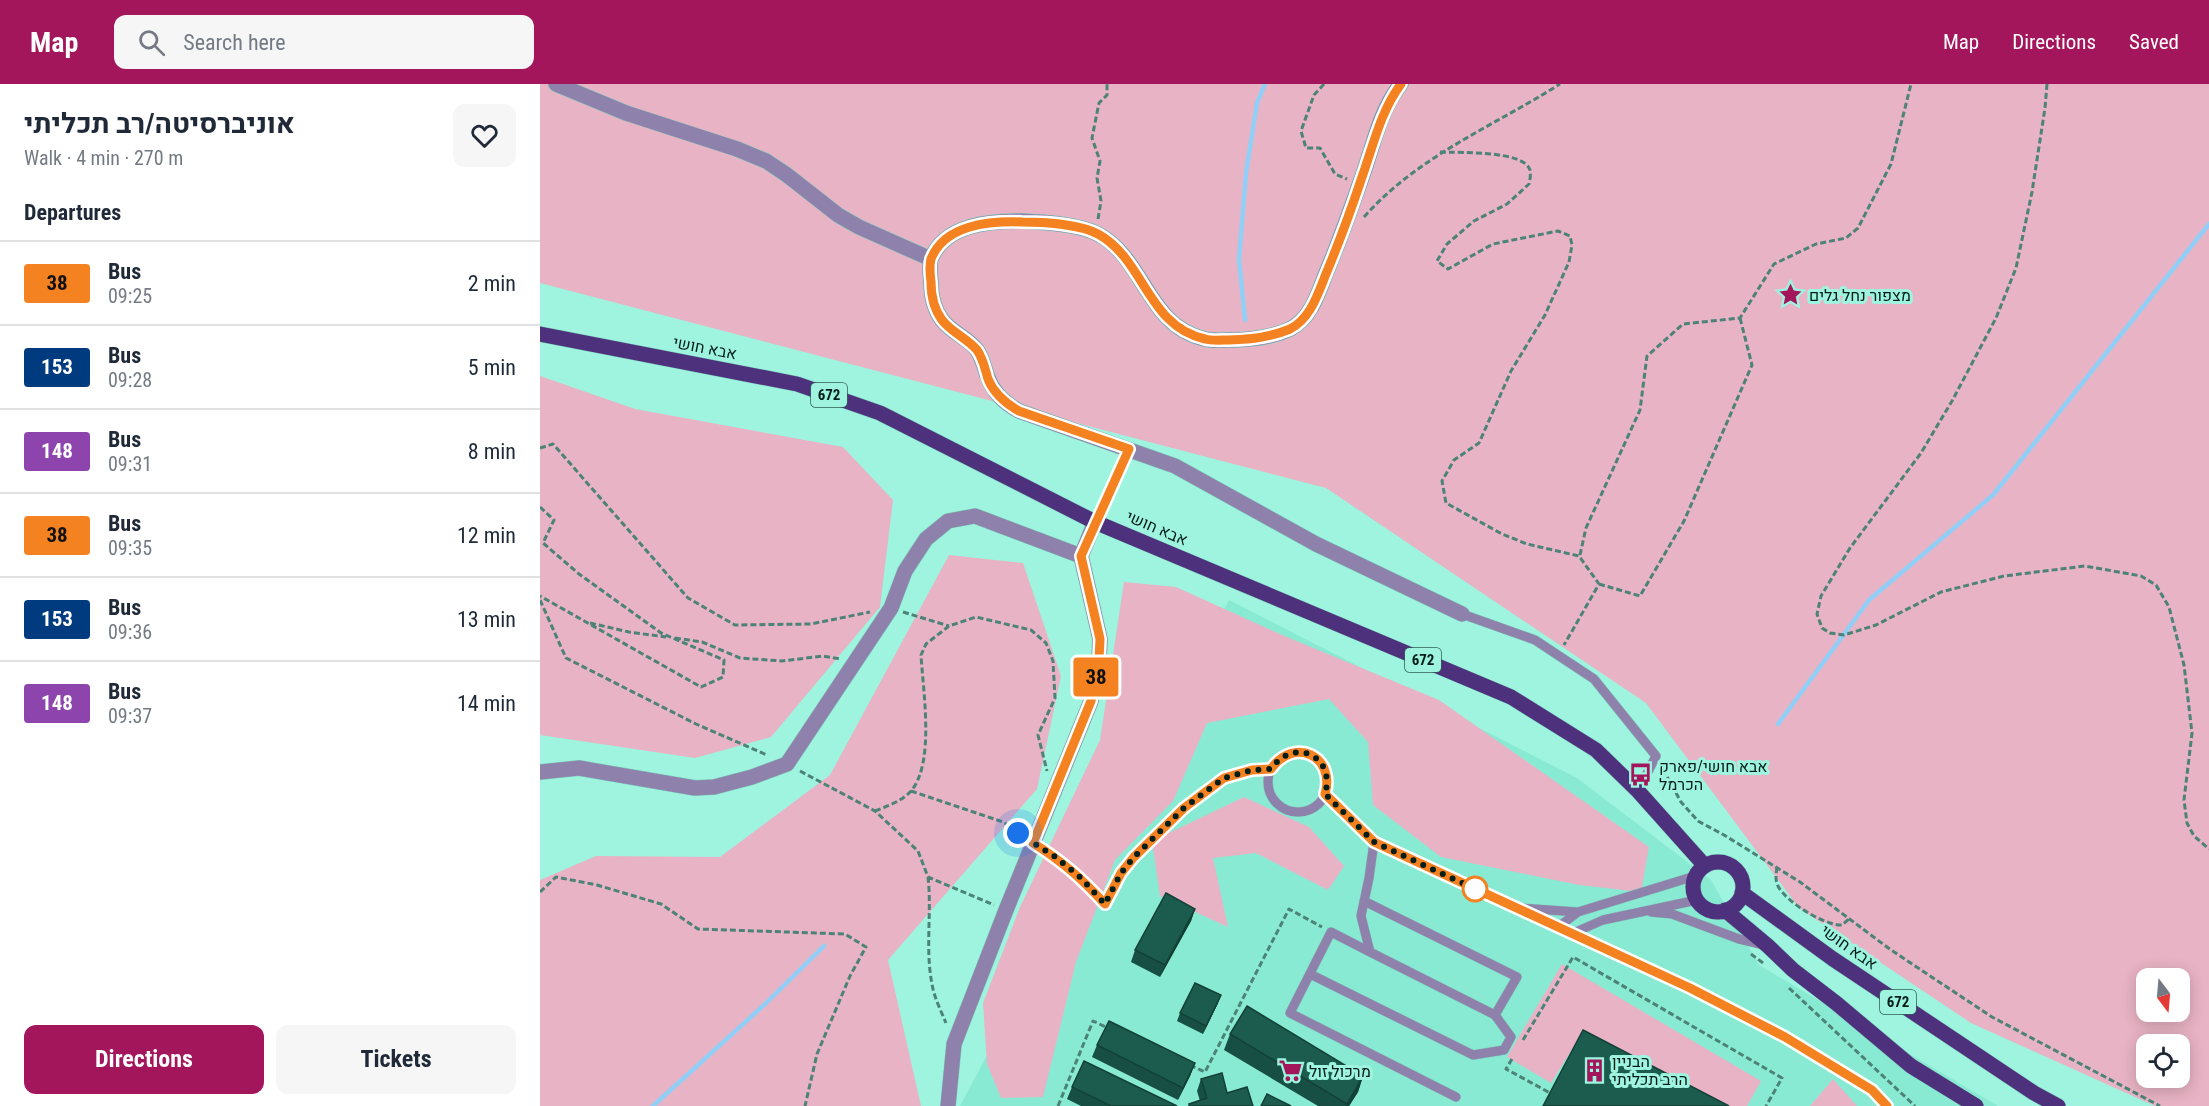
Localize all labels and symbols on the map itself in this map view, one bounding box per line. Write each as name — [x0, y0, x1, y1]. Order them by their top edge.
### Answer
place icon: מצפור נחל גלים — [1778, 282, 1804, 308]
place label: מצפור נחל גלים — [1809, 286, 1911, 305]
street label: אבא חושי — [671, 333, 739, 363]
road number: 672 — [811, 383, 847, 407]
street label: אבא חושי — [1124, 507, 1190, 549]
road number: 672 — [1405, 648, 1441, 672]
line badge: 38 — [1069, 658, 1123, 696]
place label: אבא חושי/פארק הכרמל — [1659, 757, 1768, 794]
bus stop icon: אבא חושי/פארק הכרמל — [1628, 762, 1654, 788]
your location — [1003, 818, 1033, 848]
unlabelled marker — [1462, 876, 1488, 902]
street label: אבא חושי — [1817, 921, 1881, 973]
north arrow — [2136, 968, 2190, 1022]
road number: 672 — [1880, 990, 1916, 1014]
place label: הבניין הרב תכליתי — [1612, 1052, 1688, 1089]
building icon: הבניין הרב תכליתי — [1581, 1057, 1607, 1083]
supermarket icon: מרכול זול — [1278, 1058, 1304, 1084]
place label: מרכול זול — [1309, 1062, 1371, 1081]

